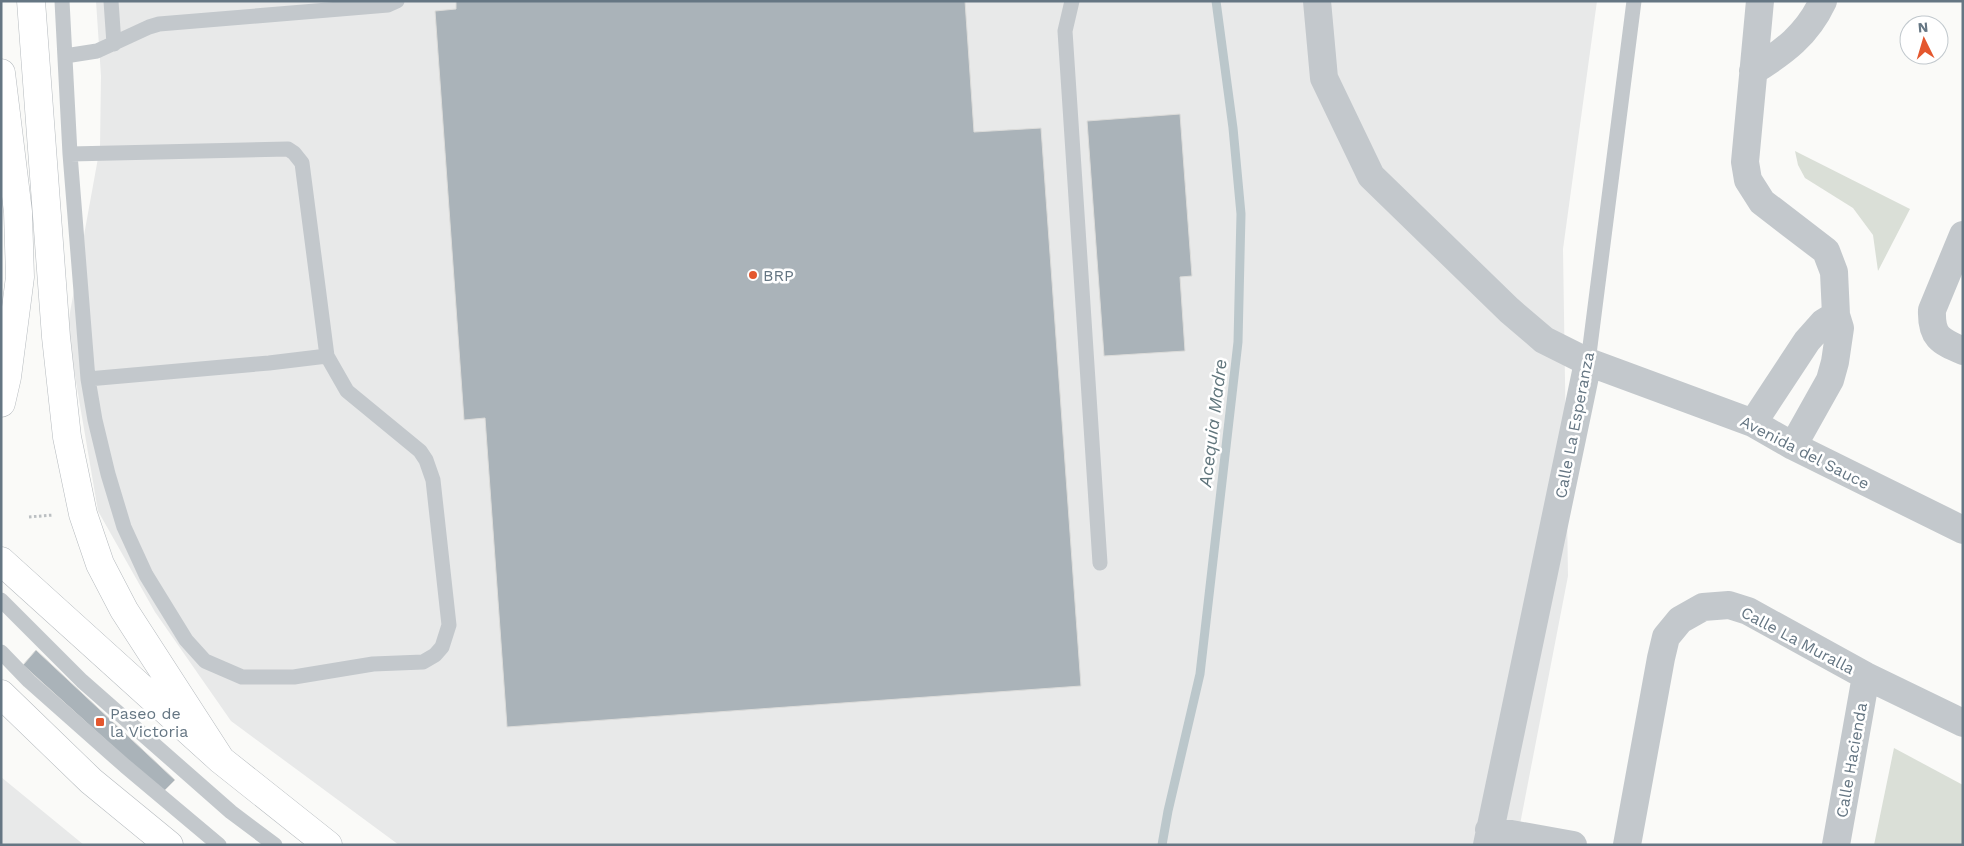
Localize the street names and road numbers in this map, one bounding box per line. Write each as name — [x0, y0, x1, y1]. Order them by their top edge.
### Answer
street label: Calle La Esperanza — [1551, 350, 1598, 500]
street label: Avenida del Sauce — [1737, 412, 1872, 493]
street label: Calle La Muralla — [1738, 603, 1858, 678]
street label: Calle Hacienda — [1832, 701, 1871, 819]

